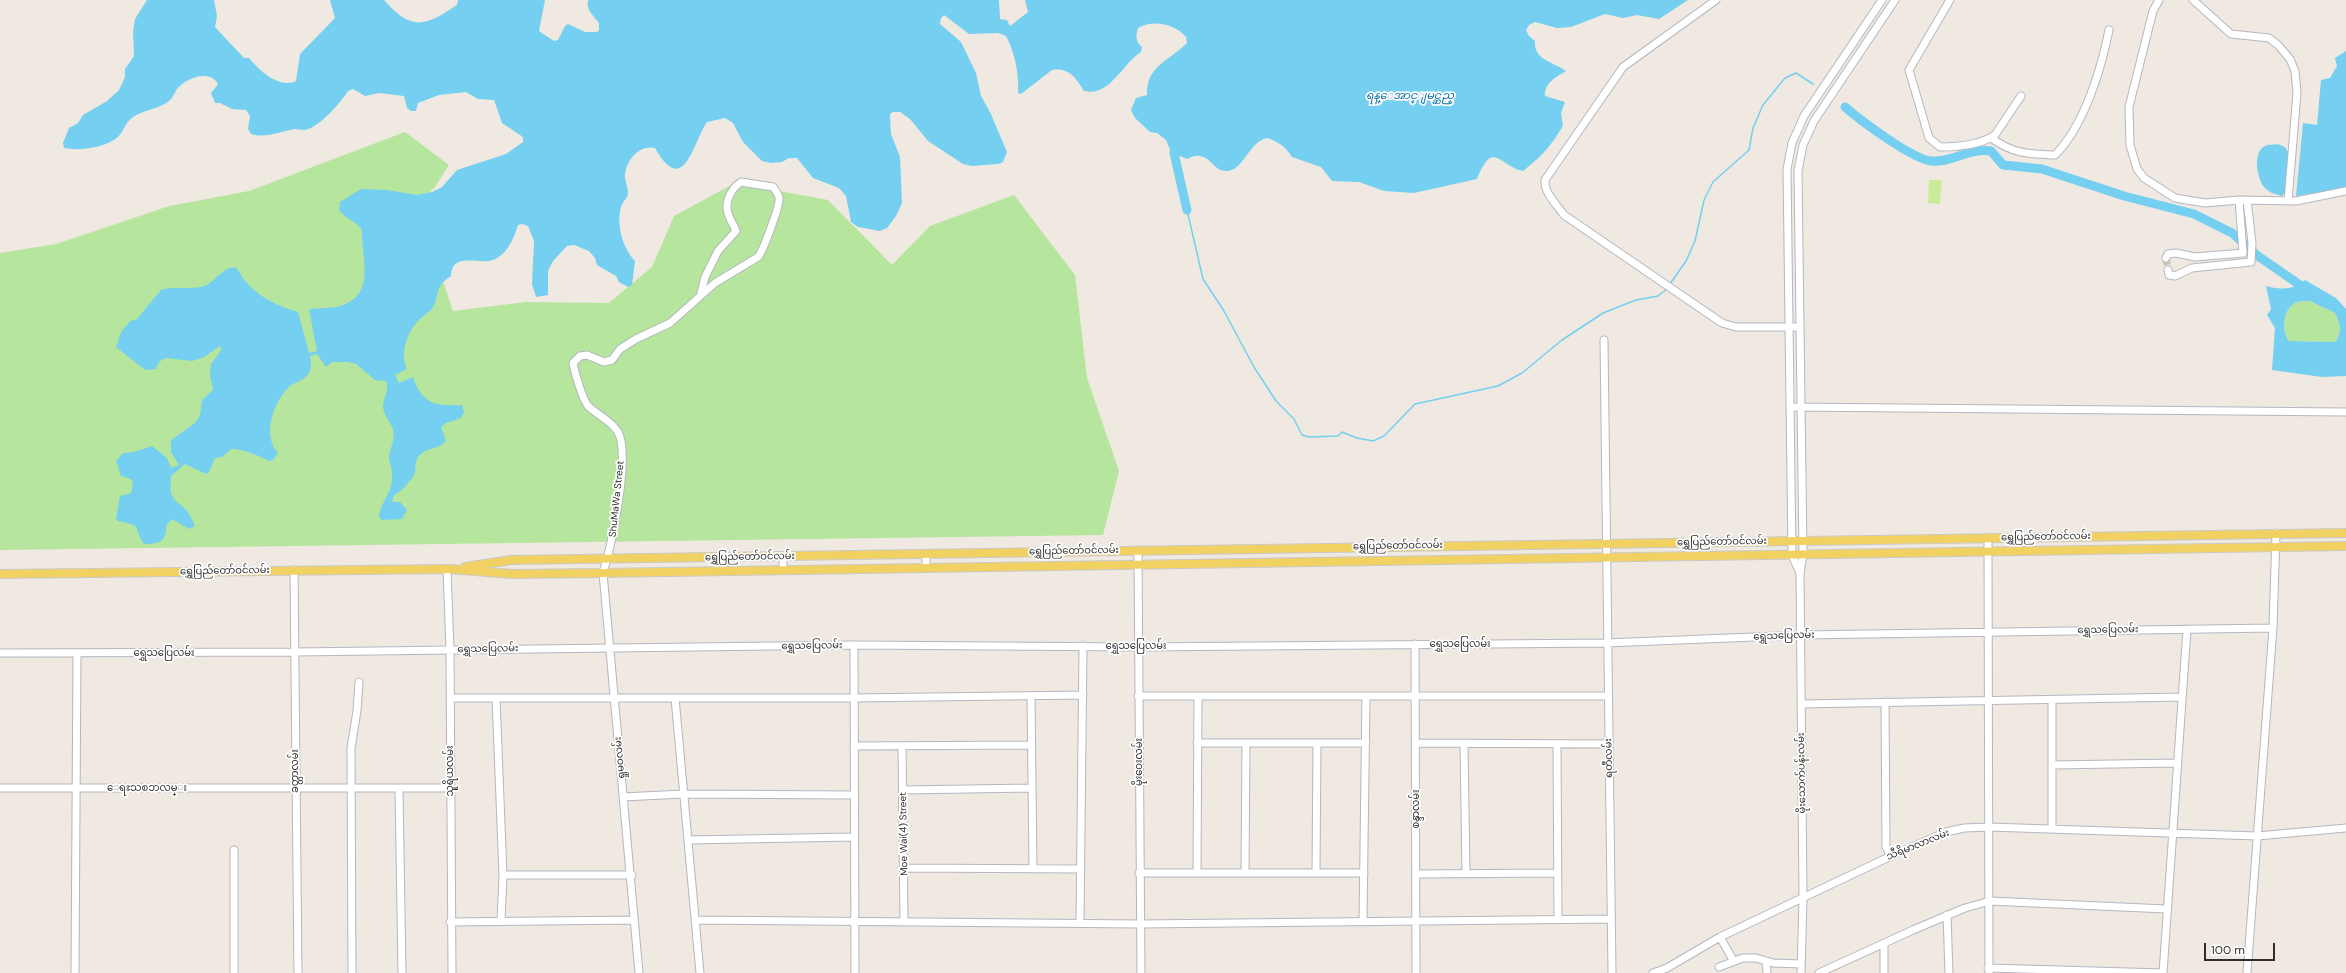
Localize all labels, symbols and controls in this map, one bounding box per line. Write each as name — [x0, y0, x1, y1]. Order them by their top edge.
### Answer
water label: ရန္ေအာင္ျမင္ဆည္ — [1366, 89, 1454, 103]
street label: ShuMaWa Street — [607, 460, 627, 538]
street label: ရွှေပြည်တော်ဝင်လမ်း — [2001, 530, 2091, 544]
street label: ရွှေပြည်တော်ဝင်လမ်း — [1677, 535, 1767, 549]
street label: ရွှေပြည်တော်ဝင်လမ်း — [1353, 539, 1443, 553]
street label: ရွှေပြည်တော်ဝင်လမ်း — [1029, 544, 1119, 558]
street label: ရွှေပြည်တော်ဝင်လမ်း — [705, 550, 795, 564]
street label: ရွှေပြည်တော်ဝင်လမ်း — [180, 564, 270, 578]
street label: ရွှေသပြေလမ်း — [2077, 623, 2139, 637]
street label: ရွှေသပြေလမ်း — [1753, 629, 1815, 643]
street label: ရွှေသပြေလမ်း — [1429, 638, 1491, 650]
street label: ရွှေသပြေလမ်း — [781, 639, 843, 653]
street label: ရွှေသပြေလမ်း — [1105, 640, 1167, 652]
street label: ရွှေသပြေလမ်း — [457, 642, 519, 656]
street label: ရွှေသပြေလမ်း — [133, 647, 195, 659]
street label: မိုးသောက်ပန်းလမ်း — [1795, 732, 1809, 814]
street label: ရှုမဝလမ်း — [612, 736, 628, 780]
street label: မိုးဝေးလမ်း — [1133, 738, 1145, 786]
street label: ရတီလမ်း — [1603, 738, 1615, 778]
street label: သူရိယလမ်း — [444, 746, 456, 796]
street label: ခတ္တာလမ်း — [289, 749, 301, 793]
street label: ေရႊသစၥာလမ္း — [107, 782, 187, 794]
street label: စန္ဒာလမ်း — [1410, 789, 1422, 829]
street label: Moe Wai(4) Street — [897, 792, 911, 876]
street label: သီရိမာလာလမ်း — [1885, 827, 1951, 863]
scale bar — [2206, 935, 2277, 961]
text: 100 m — [2211, 942, 2245, 958]

